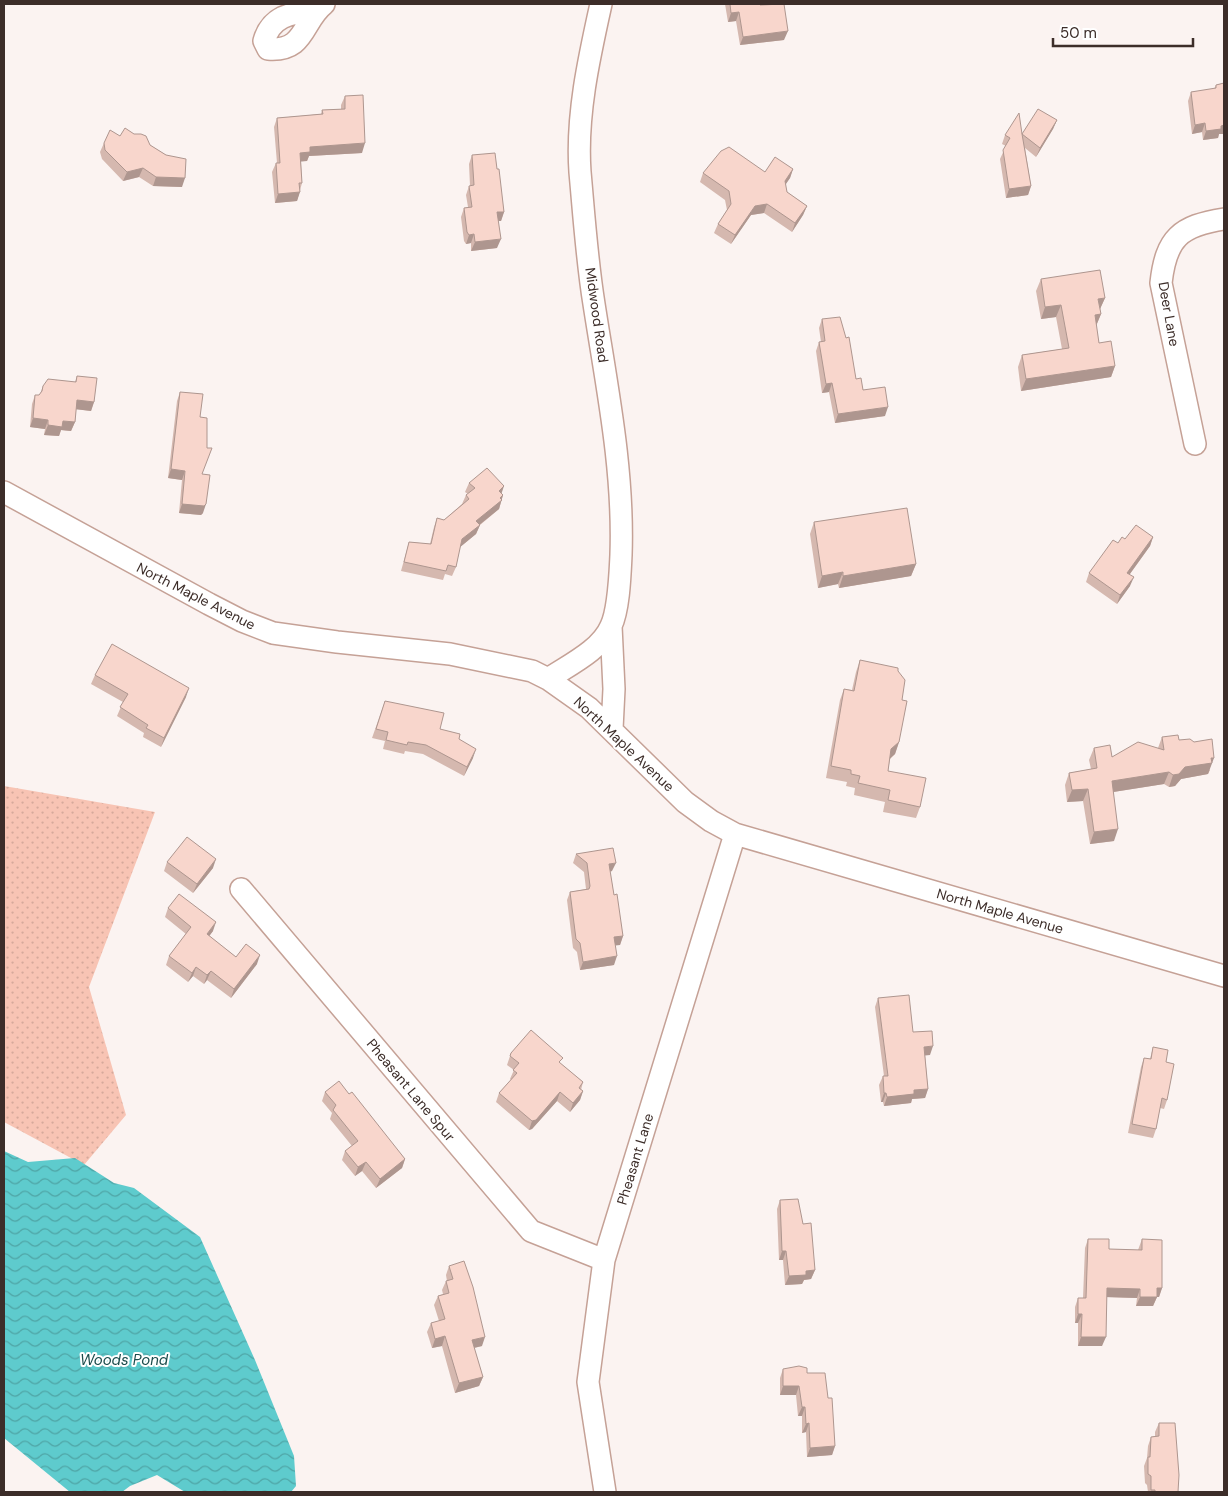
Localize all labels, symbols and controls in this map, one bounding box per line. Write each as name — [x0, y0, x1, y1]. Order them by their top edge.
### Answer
scale bar — [1053, 15, 1193, 47]
text: 50 m — [1060, 23, 1097, 43]
street label: Midwood Road — [581, 266, 613, 364]
street label: Deer Lane — [1154, 280, 1184, 348]
street label: North Maple Avenue — [134, 558, 258, 634]
street label: North Maple Avenue — [570, 693, 678, 795]
street label: North Maple Avenue — [935, 884, 1065, 938]
street label: Pheasant Lane Spur — [363, 1035, 459, 1145]
street label: Pheasant Lane — [613, 1111, 657, 1207]
water label: Woods Pond — [80, 1350, 169, 1370]

